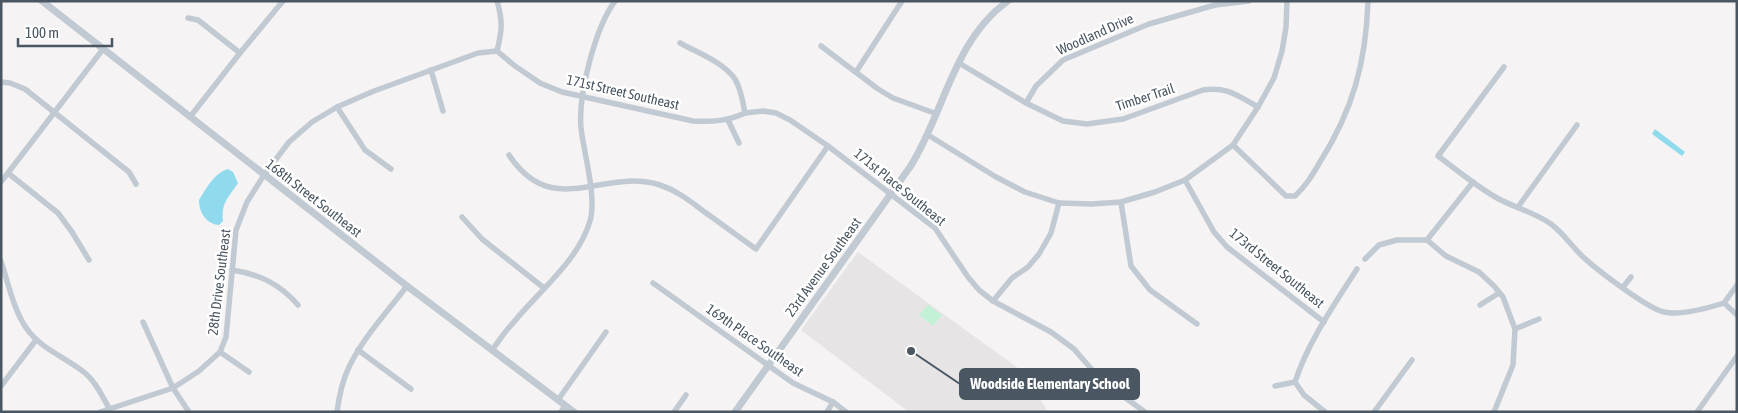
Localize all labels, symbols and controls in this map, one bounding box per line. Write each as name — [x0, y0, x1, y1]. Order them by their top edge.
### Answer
street label: Woodland Drive — [1054, 10, 1136, 58]
scale bar — [18, 15, 111, 47]
text: 100 m — [25, 24, 59, 41]
street label: 171st Street Southeast — [565, 71, 681, 113]
street label: Timber Trail — [1114, 80, 1177, 114]
street label: 171st Place Southeast — [851, 145, 949, 229]
street label: 168th Street Southeast — [263, 156, 365, 240]
street label: 23rd Avenue Southeast — [782, 214, 864, 320]
street label: 173rd Street Southeast — [1227, 225, 1327, 311]
street label: 28th Drive Southeast — [205, 228, 233, 336]
street label: 169th Place Southeast — [703, 300, 807, 380]
callout: Woodside Elementary School — [960, 369, 1139, 399]
text: Woodside Elementary School — [969, 375, 1131, 392]

